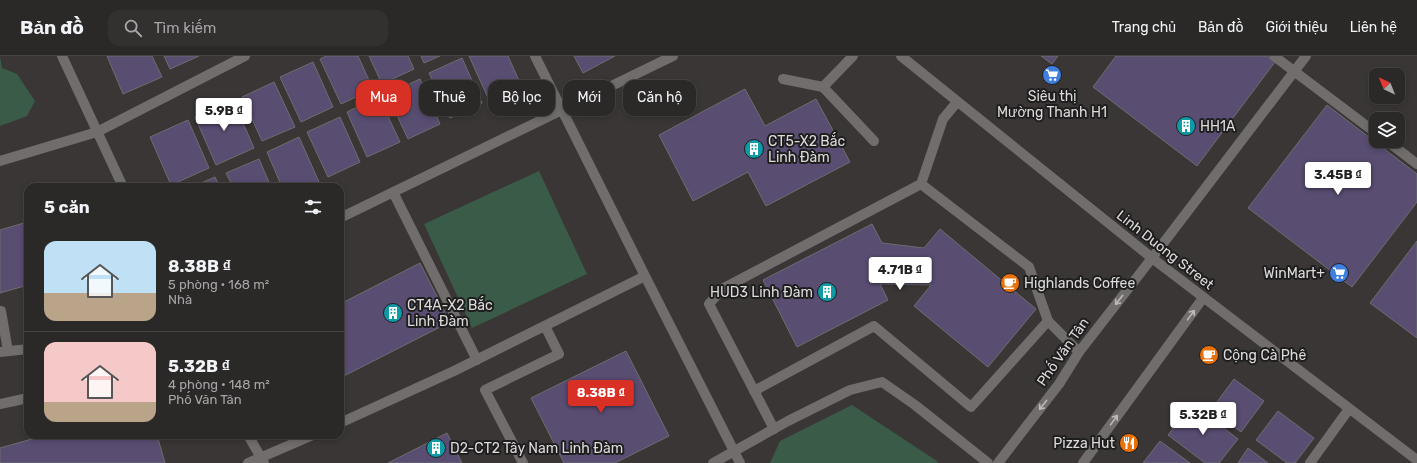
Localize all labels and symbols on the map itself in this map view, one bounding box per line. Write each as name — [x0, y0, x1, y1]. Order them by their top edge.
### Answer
supermarket icon: Siêu thị Mường Thanh H1 — [1041, 64, 1063, 86]
north arrow — [1369, 68, 1405, 104]
place label: Siêu thị Mường Thanh H1 — [997, 88, 1107, 121]
pin: 5.9B ₫ — [191, 98, 257, 132]
building icon: HH1A — [1175, 115, 1197, 137]
place label: HH1A — [1200, 118, 1236, 135]
place label: CT5-X2 Bắc Linh Đàm — [768, 132, 845, 166]
building icon: CT5-X2 Bắc Linh Đàm — [743, 138, 765, 160]
pin: 3.45B ₫ — [1301, 162, 1375, 196]
street label: Linh Duong Street — [1113, 207, 1217, 294]
pin: 4.71B ₫ — [863, 257, 937, 291]
supermarket icon: WinMart+ — [1328, 262, 1350, 284]
place label: WinMart+ — [1264, 265, 1325, 282]
cafe icon: Highlands Coffee — [999, 272, 1021, 294]
place label: Highlands Coffee — [1024, 275, 1135, 292]
building icon: HUD3 Linh Đàm — [816, 281, 838, 303]
place label: HUD3 Linh Đàm — [710, 284, 813, 301]
one-way arrow — [1115, 294, 1124, 305]
place label: CT4A-X2 Bắc Linh Đàm — [407, 296, 493, 330]
building icon: CT4A-X2 Bắc Linh Đàm — [382, 302, 404, 324]
one-way arrow — [1187, 310, 1195, 321]
street label: Phố Văn Tân — [1032, 314, 1093, 389]
cafe icon: Cộng Cà Phê — [1198, 344, 1220, 366]
place label: Cộng Cà Phê — [1223, 347, 1306, 364]
pin: 8.38B ₫ — [564, 380, 638, 414]
one-way arrow — [1039, 399, 1047, 410]
pin: 5.32B ₫ — [1166, 402, 1240, 436]
one-way arrow — [1110, 415, 1118, 426]
restaurant icon: Pizza Hut — [1118, 432, 1140, 454]
place label: Pizza Hut — [1053, 435, 1116, 452]
building icon: D2-CT2 Tây Nam Linh Đàm — [425, 437, 447, 459]
place label: D2-CT2 Tây Nam Linh Đàm — [450, 440, 623, 457]

